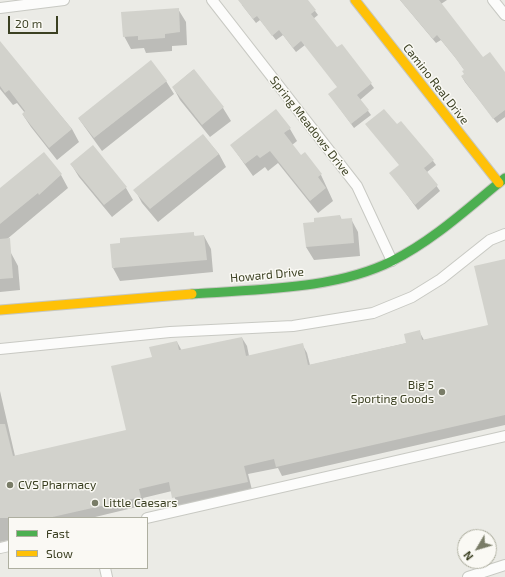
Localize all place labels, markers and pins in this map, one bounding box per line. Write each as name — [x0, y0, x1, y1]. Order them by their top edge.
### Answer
place label: Big 5 Sporting Goods — [351, 378, 434, 406]
marker: Big 5 Sporting Goods — [437, 387, 447, 397]
place label: CVS Pharmacy — [18, 478, 96, 492]
marker: CVS Pharmacy — [5, 480, 15, 490]
place label: Little Caesars — [103, 496, 177, 510]
marker: Little Caesars — [90, 498, 100, 508]

